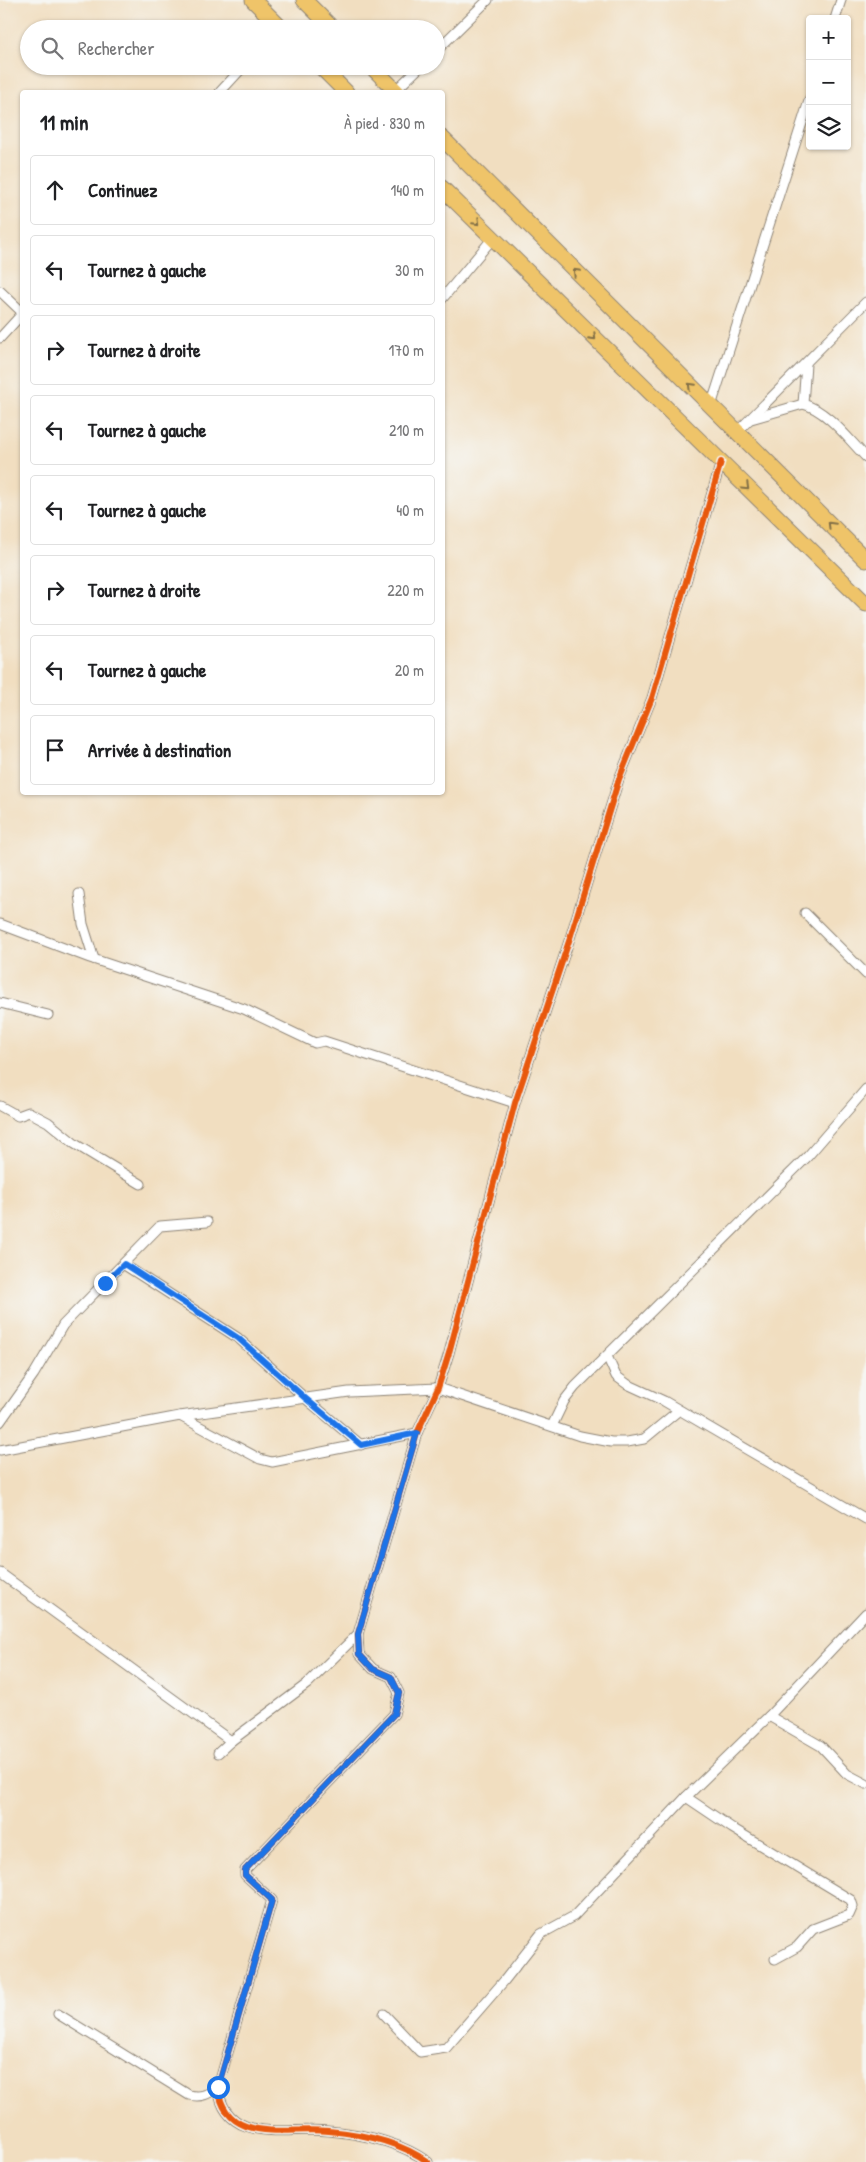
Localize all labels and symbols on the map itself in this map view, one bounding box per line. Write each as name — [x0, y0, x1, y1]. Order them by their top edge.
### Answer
one-way arrow — [471, 216, 480, 225]
one-way arrow — [573, 268, 582, 277]
one-way arrow — [587, 331, 596, 340]
one-way arrow — [688, 383, 697, 392]
one-way arrow — [741, 481, 750, 490]
one-way arrow — [828, 522, 837, 531]
route end — [94, 1272, 117, 1295]
route start — [207, 2076, 230, 2099]

